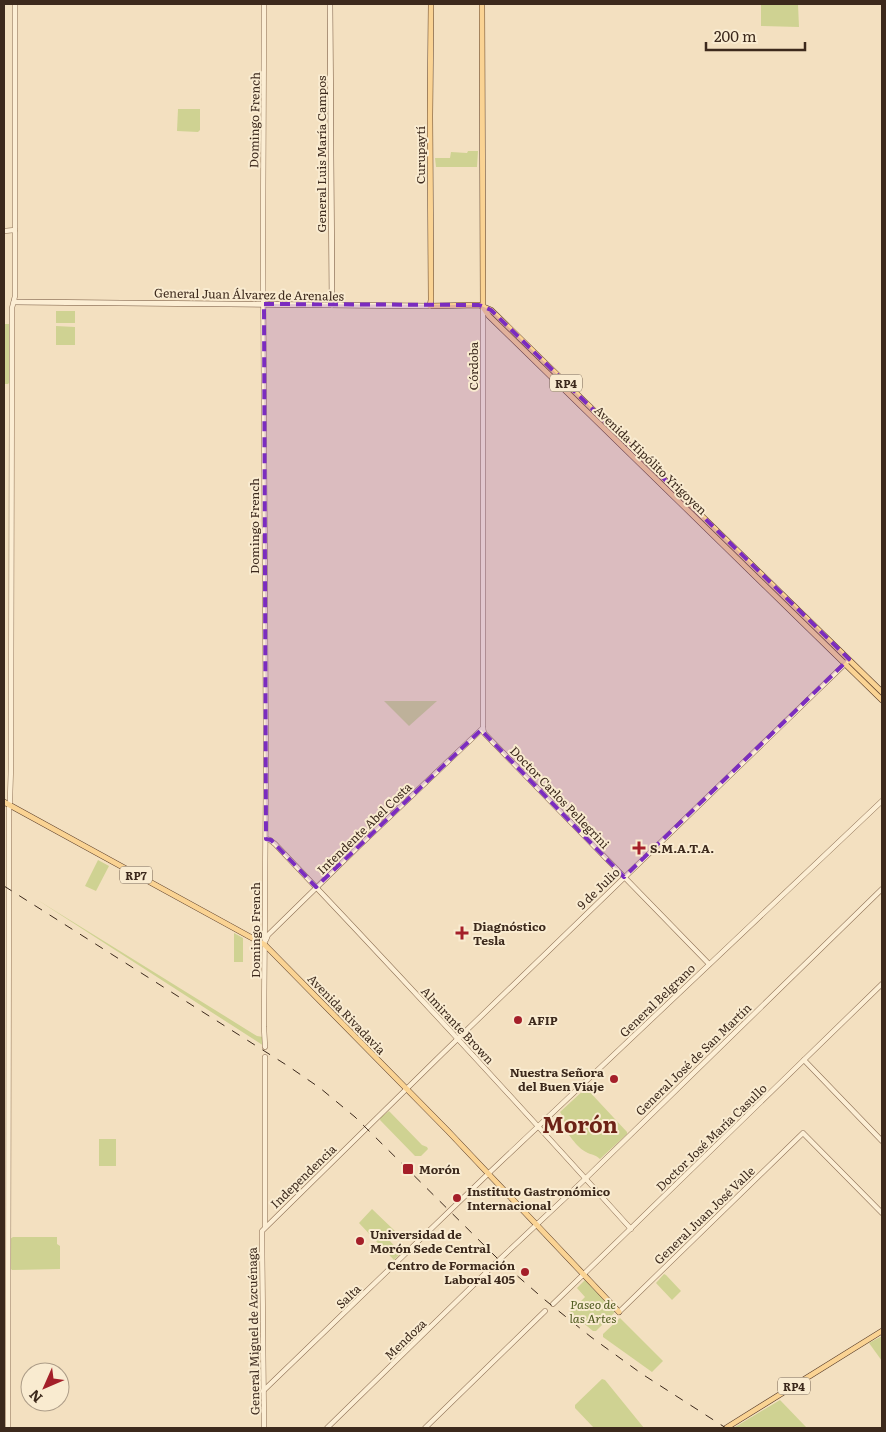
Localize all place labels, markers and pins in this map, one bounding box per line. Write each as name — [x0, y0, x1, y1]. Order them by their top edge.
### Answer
place label: S.M.A.T.A. — [650, 839, 714, 857]
marker: S.M.A.T.A. — [632, 841, 646, 855]
place label: Diagnóstico Tesla — [473, 917, 547, 949]
marker: Diagnóstico Tesla — [455, 926, 469, 940]
place label: AFIP — [528, 1011, 558, 1029]
marker: AFIP — [512, 1014, 524, 1026]
place label: Nuestra Señora del Buen Viaje — [510, 1063, 604, 1095]
marker: Nuestra Señora del Buen Viaje — [608, 1073, 620, 1085]
place label: Morón — [419, 1160, 461, 1178]
marker: Morón — [401, 1162, 415, 1176]
place label: Instituto Gastronómico Internacional — [467, 1182, 611, 1214]
marker: Instituto Gastronómico Internacional — [451, 1192, 463, 1204]
place label: Universidad de Morón Sede Central — [370, 1225, 491, 1257]
marker: Universidad de Morón Sede Central — [354, 1235, 366, 1247]
place label: Centro de Formación Laboral 405 — [387, 1256, 516, 1288]
marker: Centro de Formación Laboral 405 — [519, 1266, 531, 1278]

